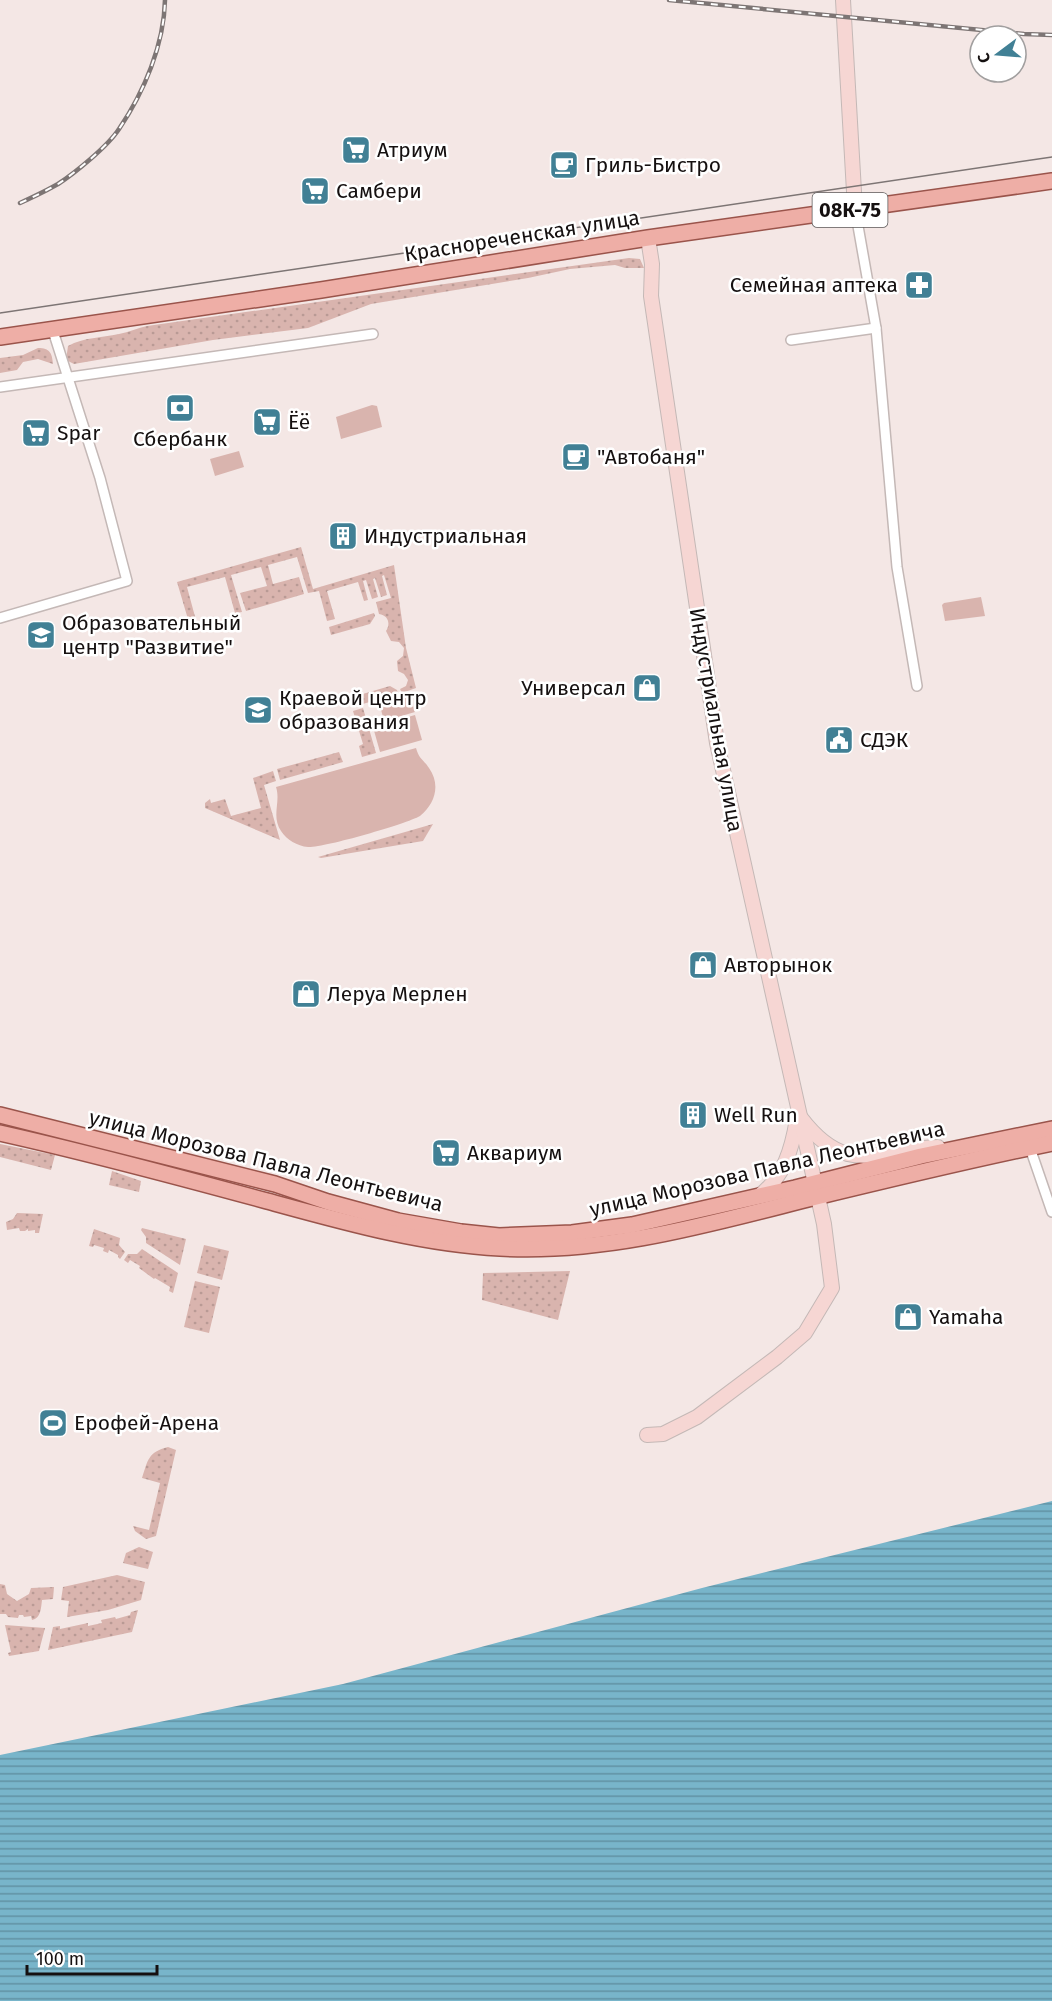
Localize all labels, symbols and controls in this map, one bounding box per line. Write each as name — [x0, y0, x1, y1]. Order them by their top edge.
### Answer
north arrow — [968, 24, 1028, 84]
text: С — [973, 50, 994, 65]
supermarket icon: Атриум — [340, 134, 372, 166]
place label: Атриум — [377, 137, 448, 163]
cafe icon: Гриль-Бистро — [548, 149, 580, 181]
place label: Гриль-Бистро — [585, 152, 721, 178]
supermarket icon: Самбери — [299, 175, 331, 207]
place label: Самбери — [336, 178, 422, 204]
road number: 08К-75 — [812, 193, 888, 227]
street label: Краснореченская улица — [402, 205, 642, 267]
pharmacy icon: Семейная аптека — [903, 269, 935, 301]
place label: Семейная аптека — [730, 272, 898, 298]
bank icon: Сбербанк — [164, 392, 196, 424]
supermarket icon: Ёё — [251, 406, 283, 438]
place label: Ёё — [288, 409, 310, 435]
supermarket icon: Spar — [20, 417, 52, 449]
place label: Spar — [57, 420, 100, 446]
place label: Сбербанк — [133, 426, 227, 452]
cafe icon: "Автобаня" — [560, 441, 592, 473]
place label: "Автобаня" — [597, 444, 705, 470]
building icon: Индустриальная — [327, 520, 359, 552]
place label: Индустриальная — [364, 523, 527, 549]
street label: Индустриальная улица — [683, 606, 749, 834]
place label: Образовательный центр "Развитие" — [62, 610, 241, 660]
school or university icon: Образовательный центр "Развитие" — [25, 619, 57, 651]
shop icon: Универсал — [631, 672, 663, 704]
place label: Универсал — [521, 675, 626, 701]
place label: Краевой центр образования — [279, 685, 427, 735]
school or university icon: Краевой центр образования — [242, 694, 274, 726]
public building icon: СДЭК — [823, 724, 855, 756]
place label: СДЭК — [860, 727, 909, 753]
shop icon: Авторынок — [687, 949, 719, 981]
place label: Авторынок — [724, 952, 832, 978]
shop icon: Леруа Мерлен — [290, 978, 322, 1010]
place label: Леруа Мерлен — [327, 981, 468, 1007]
building icon: Well Run — [677, 1099, 709, 1131]
place label: Well Run — [714, 1102, 798, 1128]
street label: улица Морозова Павла Леонтьевича — [86, 1104, 446, 1218]
street label: улица Морозова Павла Леонтьевича — [587, 1115, 947, 1223]
supermarket icon: Аквариум — [430, 1137, 462, 1169]
place label: Аквариум — [467, 1140, 562, 1166]
shop icon: Yamaha — [892, 1301, 924, 1333]
place label: Yamaha — [929, 1304, 1003, 1330]
sports icon: Ерофей-Арена — [37, 1407, 69, 1439]
place label: Ерофей-Арена — [74, 1410, 219, 1436]
scale bar — [27, 1938, 158, 1976]
text: 100 m — [36, 1948, 84, 1970]

